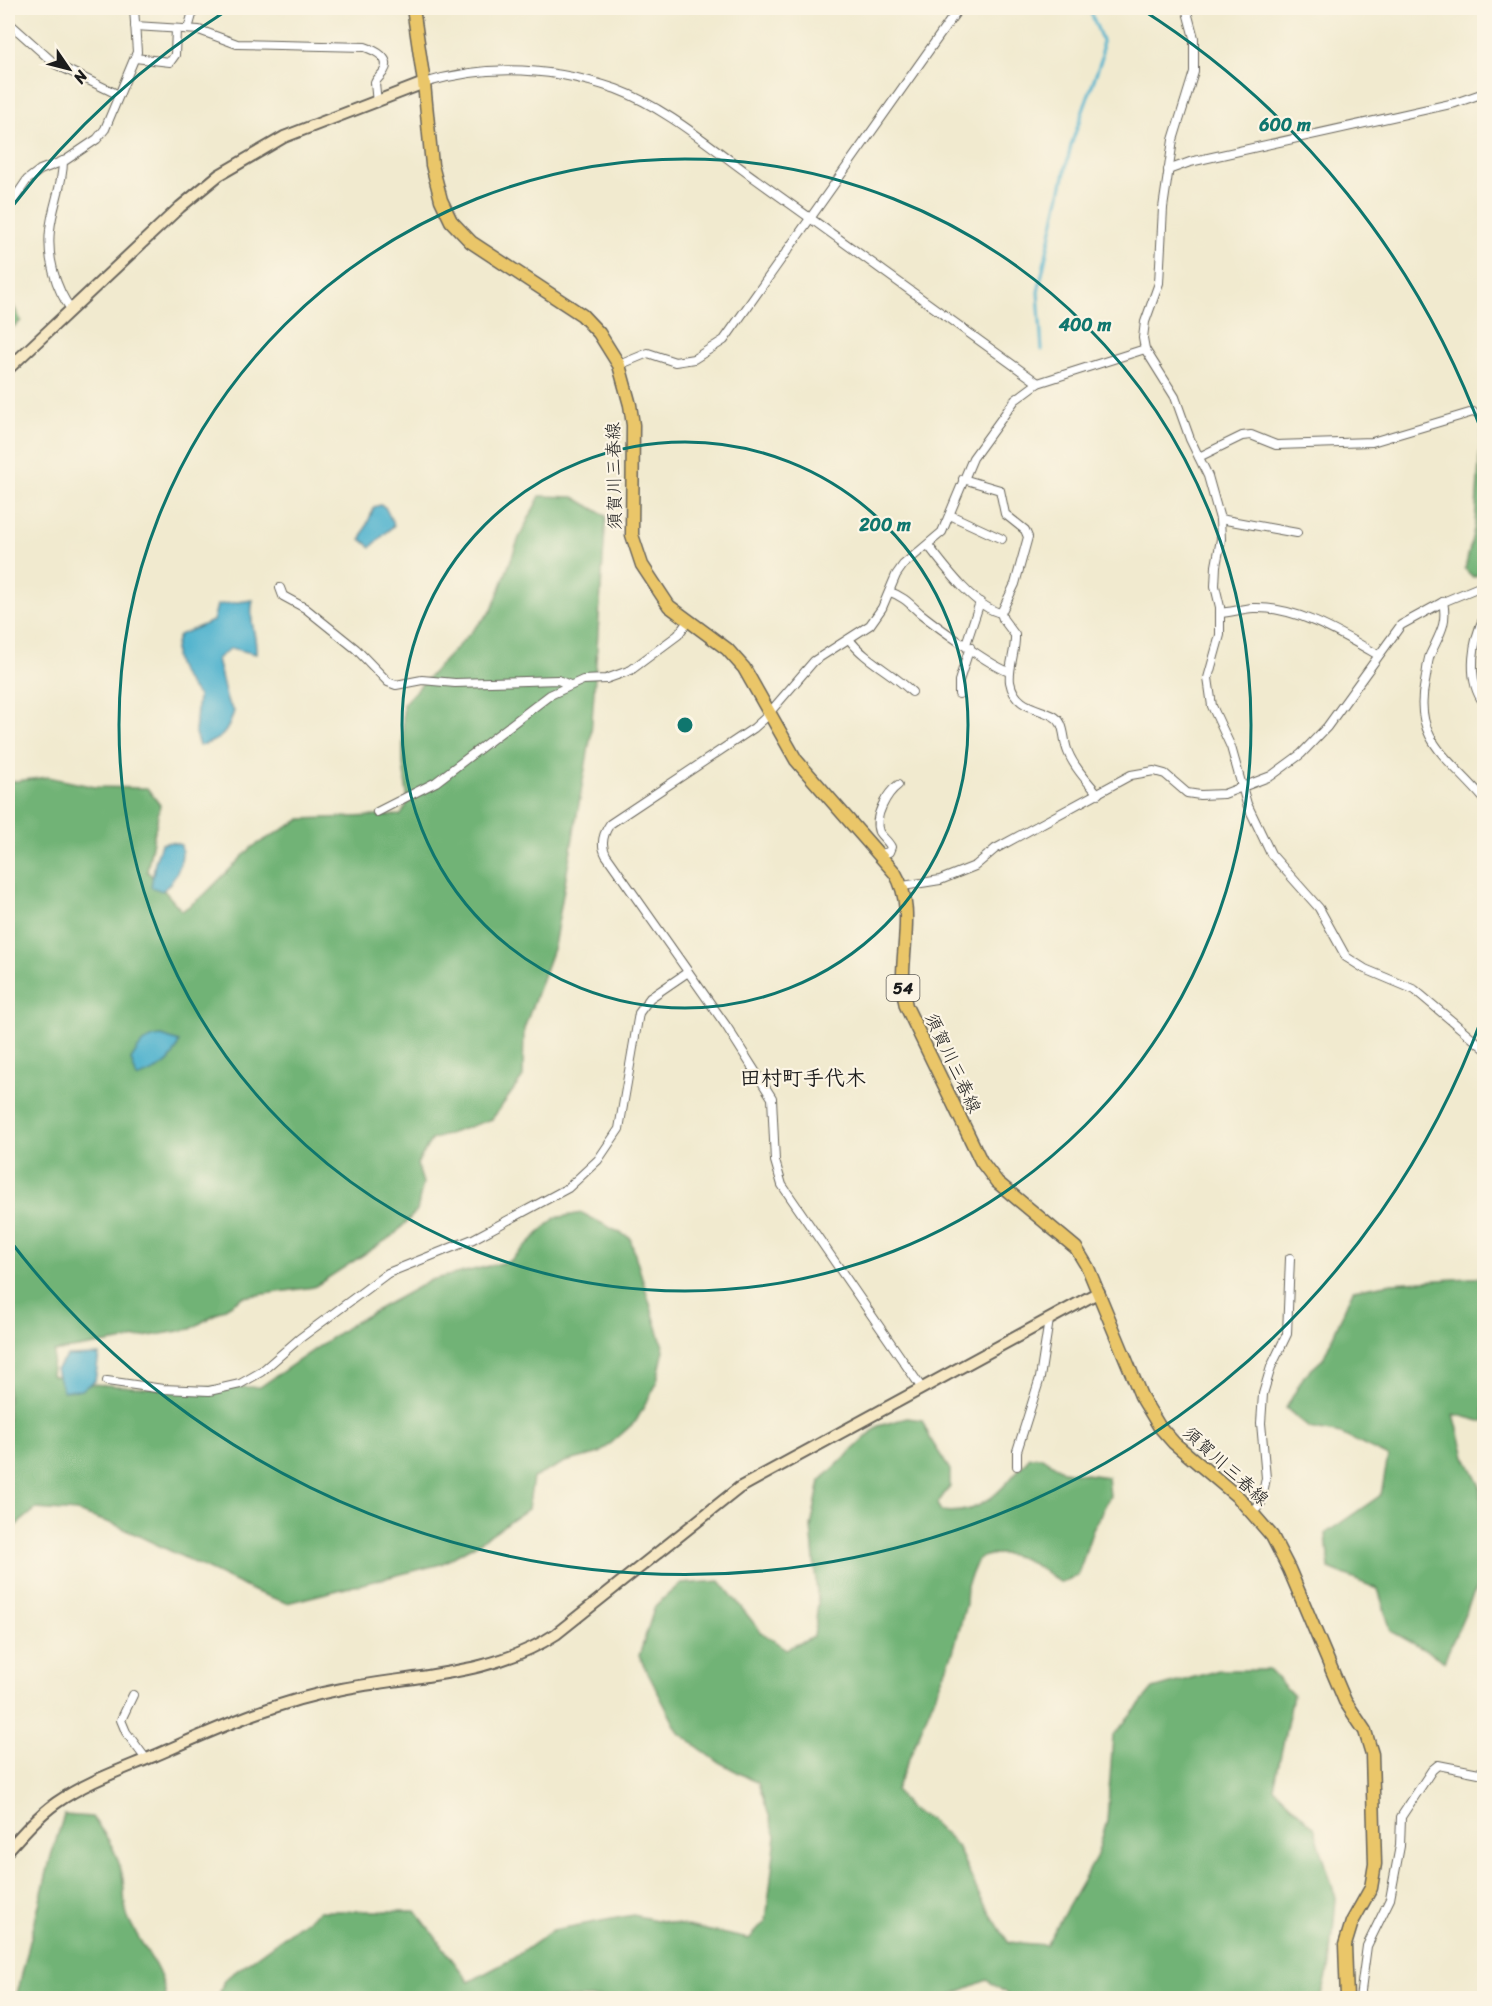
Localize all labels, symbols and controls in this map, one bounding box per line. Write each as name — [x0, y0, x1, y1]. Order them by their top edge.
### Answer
north arrow — [39, 39, 99, 99]
text: N — [65, 64, 97, 91]
text: 600 m — [1258, 109, 1311, 141]
text: 400 m — [1058, 309, 1111, 341]
street label: 須賀川三春線 — [597, 422, 631, 530]
text: 200 m — [858, 509, 911, 541]
centre of rings — [675, 715, 695, 735]
road number: 54 — [886, 975, 920, 1001]
street label: 須賀川三春線 — [916, 1007, 990, 1119]
district label: 田村町手代木 — [740, 1059, 866, 1097]
street label: 須賀川三春線 — [1175, 1418, 1277, 1514]

